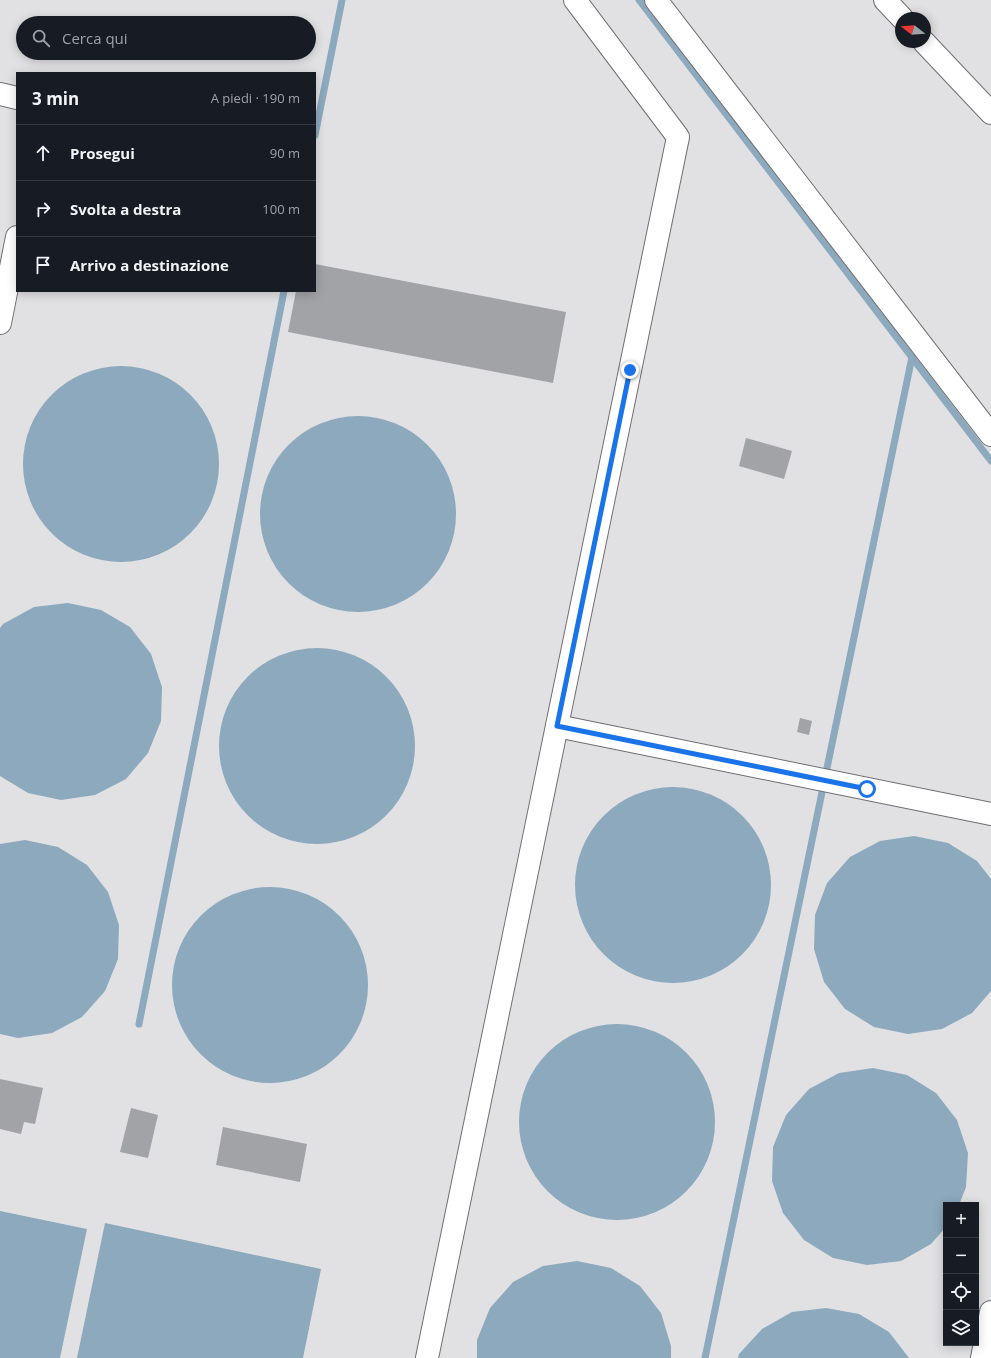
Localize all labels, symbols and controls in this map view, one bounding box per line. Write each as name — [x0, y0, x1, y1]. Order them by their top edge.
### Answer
north arrow — [895, 12, 931, 48]
search box — [16, 16, 316, 60]
icon: search — [30, 27, 52, 49]
text: Cerca qui — [62, 28, 128, 48]
text: 3 min — [32, 87, 79, 110]
text: A piedi · 190 m — [211, 89, 300, 107]
icon: ahead — [32, 142, 54, 164]
text: Prosegui — [70, 143, 135, 163]
text: 90 m — [270, 144, 300, 162]
icon: right — [32, 198, 54, 220]
text: Svolta a destra — [70, 199, 181, 219]
text: 100 m — [262, 200, 300, 218]
icon: arrive — [32, 254, 54, 276]
text: Arrivo a destinazione — [70, 255, 229, 275]
route end — [621, 361, 639, 379]
route start — [858, 780, 876, 798]
map controls — [943, 1202, 979, 1346]
button: + — [943, 1202, 979, 1238]
button: − — [943, 1238, 979, 1274]
button: locate — [943, 1274, 979, 1310]
button: layers — [943, 1310, 979, 1346]

